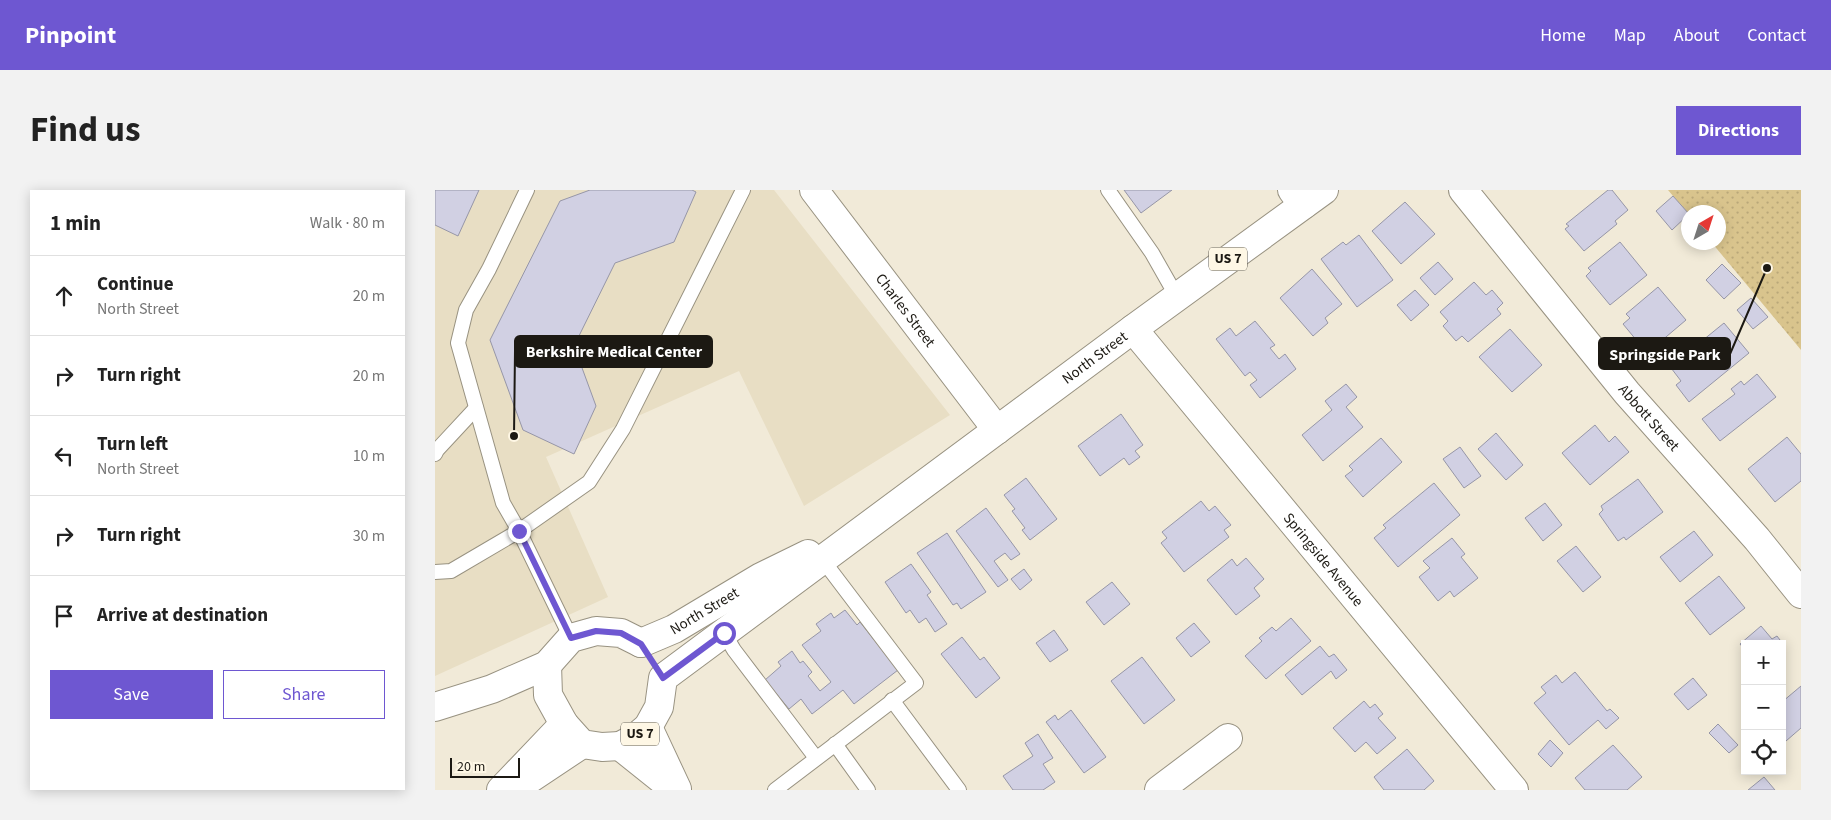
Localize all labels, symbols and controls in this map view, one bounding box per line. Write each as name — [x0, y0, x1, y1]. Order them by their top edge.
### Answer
text: Pinpoint — [25, 18, 116, 53]
text: Home — [1540, 23, 1586, 48]
text: Map — [1614, 23, 1646, 48]
text: About — [1674, 23, 1719, 48]
text: Contact — [1747, 23, 1806, 48]
text: Find us — [30, 105, 140, 155]
button: Directions — [1676, 106, 1801, 155]
north arrow — [1681, 205, 1726, 250]
text: 1 min — [50, 208, 101, 238]
text: Walk · 80 m — [310, 212, 385, 234]
road number: US 7 — [1209, 248, 1247, 270]
street label: Charles Street — [871, 269, 941, 351]
text: Continue — [97, 271, 174, 298]
icon: ahead — [50, 282, 78, 310]
text: 20 m — [353, 285, 385, 307]
text: North Street — [97, 298, 179, 320]
street label: North Street — [1057, 326, 1132, 389]
callout: Berkshire Medical Center — [515, 336, 712, 367]
callout: Springside Park — [1599, 338, 1730, 369]
text: Berkshire Medical Center — [526, 341, 703, 363]
text: Springside Park — [1609, 344, 1721, 366]
icon: right — [50, 362, 78, 390]
text: Turn right — [97, 362, 181, 389]
text: 20 m — [353, 365, 385, 387]
street label: Abbott Street — [1613, 380, 1684, 456]
text: Turn left — [97, 431, 168, 458]
icon: left — [50, 442, 78, 470]
text: 10 m — [353, 445, 385, 467]
text: North Street — [97, 458, 179, 480]
street label: Springside Avenue — [1278, 508, 1369, 611]
route end — [508, 520, 531, 543]
icon: right — [50, 522, 78, 550]
text: Turn right — [97, 522, 181, 549]
text: 30 m — [353, 525, 385, 547]
street label: North Street — [666, 582, 743, 640]
icon: arrive — [50, 602, 78, 630]
text: Arrive at destination — [97, 602, 268, 629]
route start — [713, 622, 736, 645]
map controls — [1741, 640, 1786, 775]
button: + — [1741, 640, 1786, 685]
button: Save — [50, 670, 213, 719]
button: Share — [223, 670, 385, 719]
button: − — [1741, 685, 1786, 730]
road number: US 7 — [621, 722, 659, 746]
button: locate — [1741, 730, 1786, 775]
scale bar — [450, 755, 520, 778]
text: 20 m — [457, 757, 485, 777]

